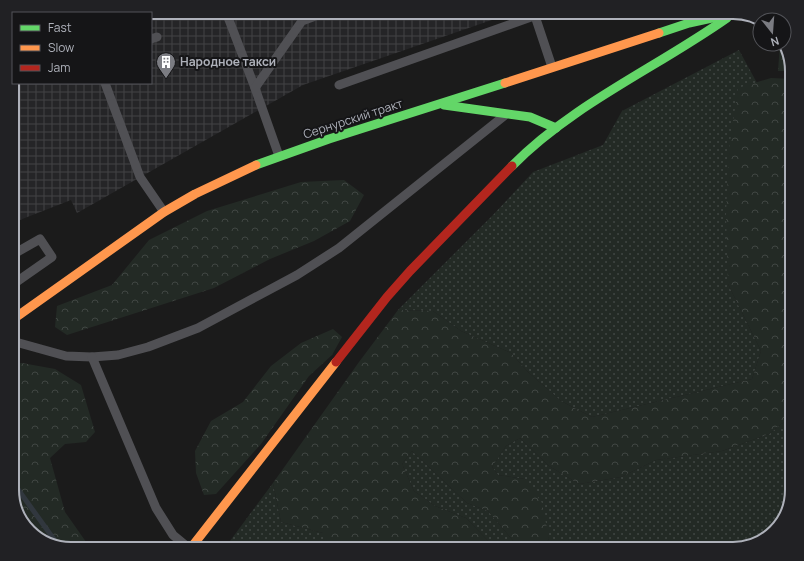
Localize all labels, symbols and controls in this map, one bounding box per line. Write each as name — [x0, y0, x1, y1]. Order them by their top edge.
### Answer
legend — [12, 12, 152, 84]
north arrow — [752, 12, 792, 52]
text: Fast — [48, 19, 72, 36]
text: N — [769, 34, 781, 50]
text: Slow — [48, 39, 74, 56]
building icon: Народное такси — [155, 51, 177, 79]
place label: Народное такси — [180, 53, 276, 70]
text: Jam — [48, 59, 70, 76]
street label: Сернурский тракт — [301, 94, 405, 143]

